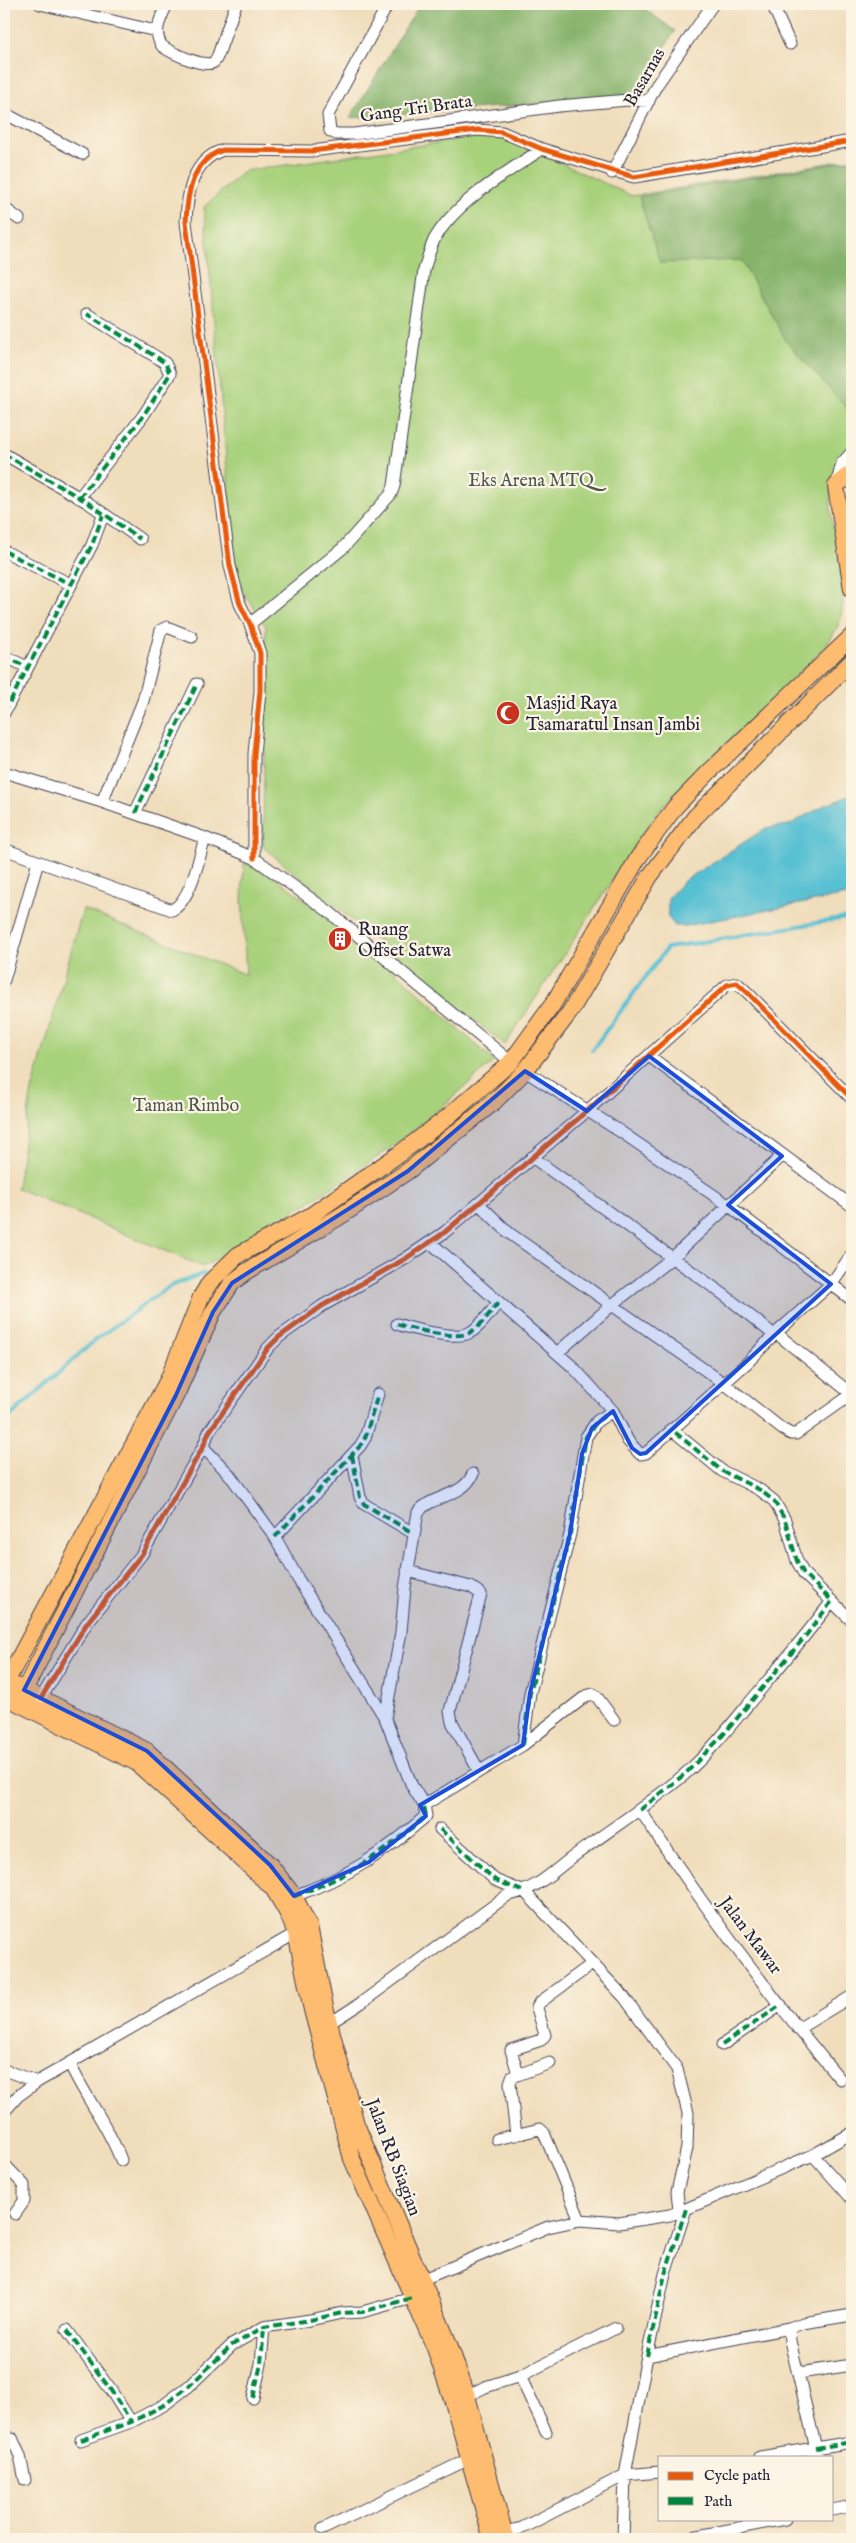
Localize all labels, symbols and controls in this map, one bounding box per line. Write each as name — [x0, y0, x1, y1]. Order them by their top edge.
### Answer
street label: Basarnas — [619, 44, 671, 111]
street label: Gang Tri Brata — [359, 90, 474, 129]
park label: Eks Arena MTQ — [468, 470, 607, 493]
place label: Masjid Raya Tsamaratul Insan Jambi — [526, 693, 700, 737]
mosque icon: Masjid Raya Tsamaratul Insan Jambi — [495, 700, 521, 726]
place label: Ruang Offset Satwa — [358, 919, 451, 963]
building icon: Ruang Offset Satwa — [327, 926, 353, 952]
park label: Taman Rimbo — [133, 1095, 239, 1118]
street label: Jalan Mawar — [712, 1891, 787, 1980]
street label: Jalan RB Siagian — [359, 2094, 426, 2220]
legend — [658, 2456, 834, 2520]
text: Cycle path — [704, 2466, 770, 2485]
text: Path — [704, 2492, 732, 2511]

